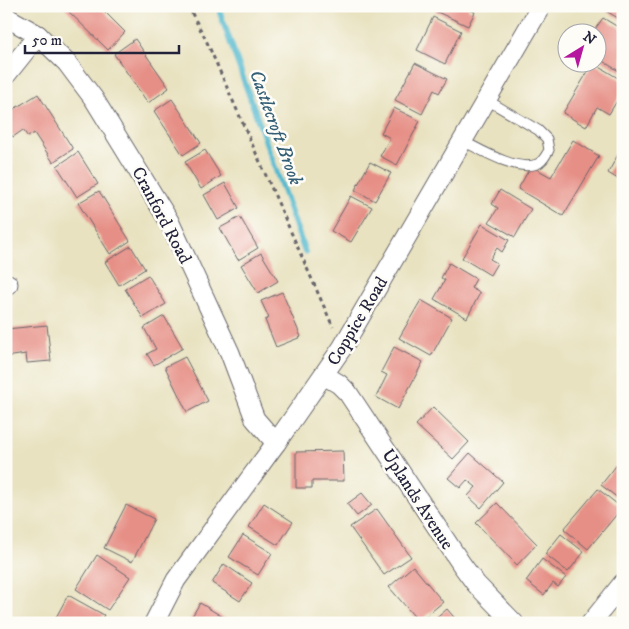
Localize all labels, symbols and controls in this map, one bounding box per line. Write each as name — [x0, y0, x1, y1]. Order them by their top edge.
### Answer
scale bar — [25, 22, 179, 54]
north arrow — [556, 22, 606, 72]
text: N — [579, 28, 600, 49]
text: 50 m — [32, 31, 62, 50]
water label: Castlecroft Brook — [244, 67, 307, 188]
street label: Cranford Road — [126, 163, 196, 268]
street label: Coppice Road — [323, 273, 393, 370]
street label: Uplands Avenue — [376, 445, 458, 554]

